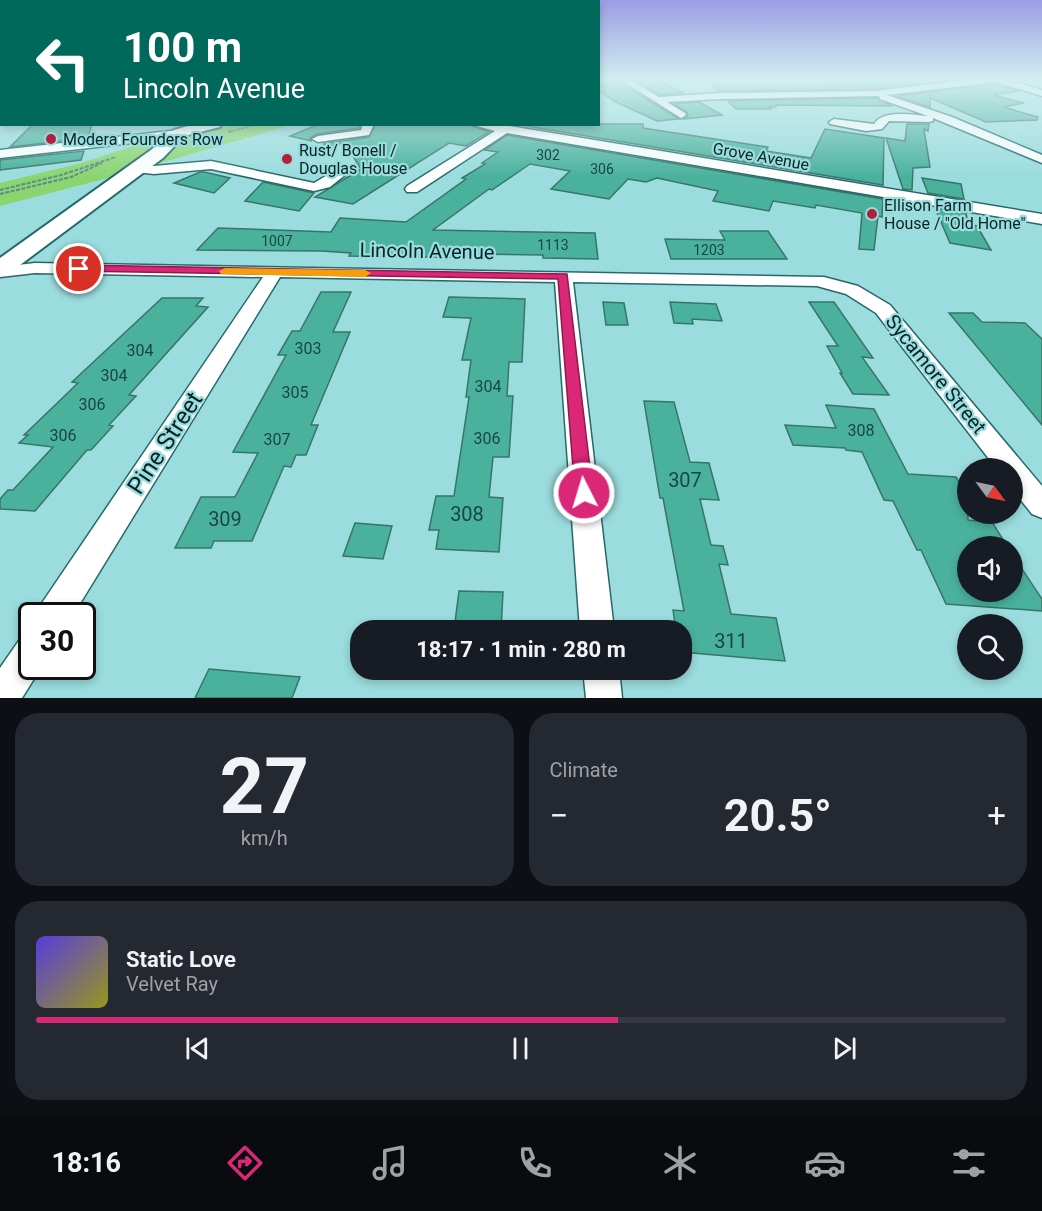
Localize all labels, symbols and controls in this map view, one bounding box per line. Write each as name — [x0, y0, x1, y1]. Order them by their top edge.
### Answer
text: 100 m — [123, 23, 242, 72]
icon: left — [24, 24, 102, 102]
text: Lincoln Avenue — [123, 73, 305, 105]
place label: Modera Founders Row — [63, 130, 223, 149]
marker: Modera Founders Row — [44, 132, 58, 146]
street label: Grove Avenue — [711, 139, 811, 174]
place label: Rust/ Bonell / Douglas House — [299, 141, 407, 178]
house number: 302 — [536, 147, 560, 163]
marker: Rust/ Bonell / Douglas House — [280, 152, 294, 166]
house number: 306 — [590, 161, 614, 177]
place label: Ellison Farm House / "Old Home" — [884, 196, 1026, 233]
marker: Ellison Farm House / "Old Home" — [865, 207, 879, 221]
house number: 1007 — [261, 233, 293, 249]
house number: 1113 — [537, 237, 569, 253]
street label: Lincoln Avenue — [359, 238, 495, 264]
house number: 1203 — [693, 242, 725, 258]
pin — [53, 243, 104, 294]
icon: arrive — [62, 252, 95, 285]
street label: Sycamore Street — [881, 310, 991, 438]
house number: 303 — [295, 339, 321, 358]
house number: 304 — [127, 341, 153, 360]
house number: 304 — [101, 366, 127, 385]
house number: 304 — [475, 377, 501, 396]
house number: 305 — [282, 383, 308, 402]
street label: Pine Street — [122, 387, 208, 499]
house number: 306 — [79, 395, 105, 414]
house number: 308 — [848, 421, 874, 440]
house number: 306 — [50, 426, 76, 445]
house number: 306 — [474, 429, 500, 448]
house number: 307 — [264, 430, 290, 449]
north arrow — [957, 458, 1023, 524]
map controls — [957, 458, 1023, 680]
position arrow — [552, 461, 616, 525]
house number: 307 — [668, 468, 702, 492]
house number: 308 — [450, 502, 484, 526]
house number: 309 — [208, 507, 242, 531]
button: sound — [957, 536, 1023, 602]
speed limit sign: 30 — [18, 602, 96, 680]
button: search — [957, 614, 1023, 680]
house number: 311 — [714, 629, 748, 653]
text: 18:17 · 1 min · 280 m — [416, 637, 626, 662]
text: 27 — [219, 741, 309, 832]
text: Climate — [550, 758, 618, 782]
text: 20.5° — [724, 789, 832, 842]
text: − — [550, 796, 568, 835]
text: + — [987, 796, 1006, 835]
text: km/h — [241, 826, 288, 850]
text: Static Love — [126, 947, 236, 972]
text: Velvet Ray — [126, 972, 218, 996]
icon: previous — [181, 1032, 214, 1065]
icon: pause — [504, 1032, 537, 1065]
icon: next — [828, 1032, 861, 1065]
icon: directions — [224, 1142, 266, 1184]
icon: music — [369, 1142, 411, 1184]
icon: phone — [514, 1142, 556, 1184]
icon: climate — [659, 1142, 701, 1184]
icon: car — [804, 1142, 846, 1184]
icon: filters — [948, 1142, 990, 1184]
text: 18:16 — [51, 1147, 121, 1179]

